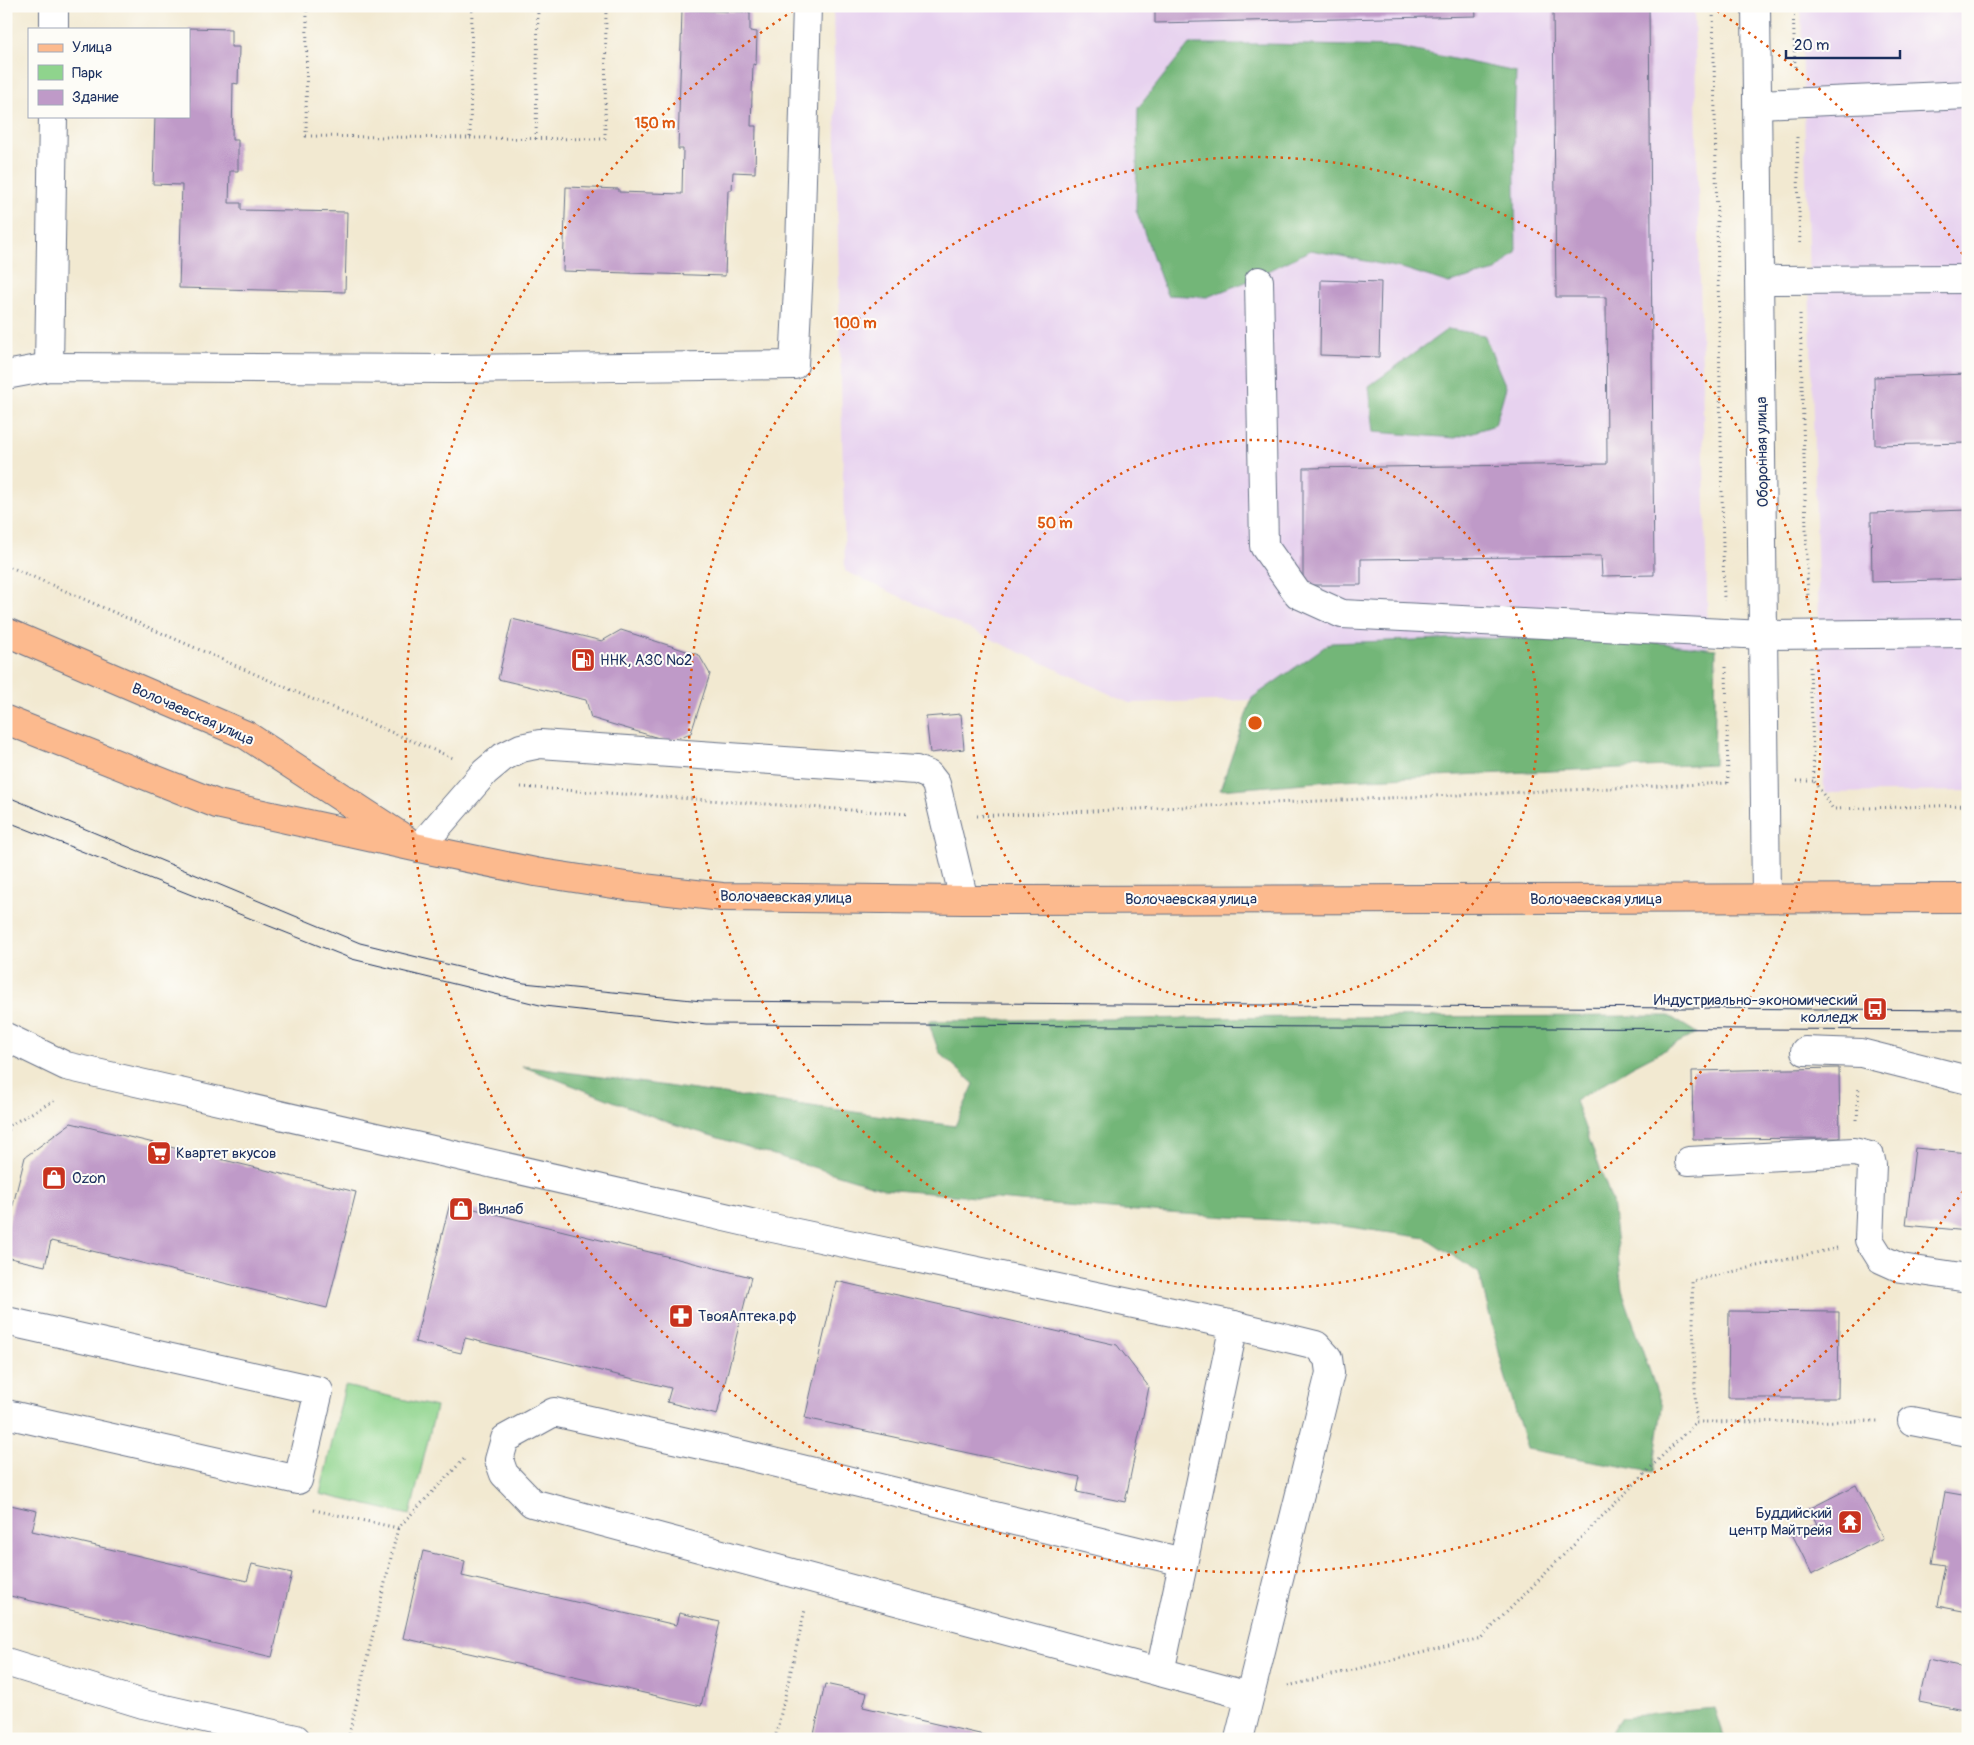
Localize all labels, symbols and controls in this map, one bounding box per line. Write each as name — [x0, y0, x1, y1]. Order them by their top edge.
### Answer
legend — [28, 28, 190, 118]
scale bar — [1786, 28, 1900, 60]
text: 20 m — [1794, 36, 1829, 55]
text: Улица — [72, 38, 112, 57]
text: Парк — [72, 64, 103, 83]
text: Здание — [72, 88, 119, 107]
text: 150 m — [635, 114, 675, 133]
text: 100 m — [834, 314, 876, 333]
street label: Оборонная улица — [1752, 396, 1773, 508]
text: 50 m — [1038, 514, 1072, 533]
fuel station icon: ННК, АЗС №2 — [570, 647, 596, 673]
place label: ННК, АЗС №2 — [600, 651, 693, 670]
street label: Волочаевская улица — [129, 679, 257, 750]
centre of rings — [1246, 714, 1264, 732]
street label: Волочаевская улица — [720, 887, 852, 908]
street label: Волочаевская улица — [1125, 890, 1257, 909]
street label: Волочаевская улица — [1530, 890, 1662, 909]
place label: Индустриально-экономический колледж — [1654, 991, 1858, 1027]
bus stop icon: Индустриально-экономический колледж — [1862, 996, 1888, 1022]
supermarket icon: Квартет вкусов — [146, 1140, 172, 1166]
place label: Квартет вкусов — [176, 1144, 276, 1163]
shop icon: Ozon — [41, 1165, 67, 1191]
place label: Ozon — [72, 1169, 106, 1188]
shop icon: Винлаб — [448, 1196, 474, 1222]
place label: Винлаб — [478, 1200, 524, 1219]
pharmacy icon: ТвояАптека.рф — [668, 1303, 694, 1329]
place label: ТвояАптека.рф — [698, 1307, 797, 1326]
place label: Буддийский центр Майтрейя — [1729, 1504, 1832, 1540]
temple icon: Буддийский центр Майтрейя — [1837, 1509, 1863, 1535]

